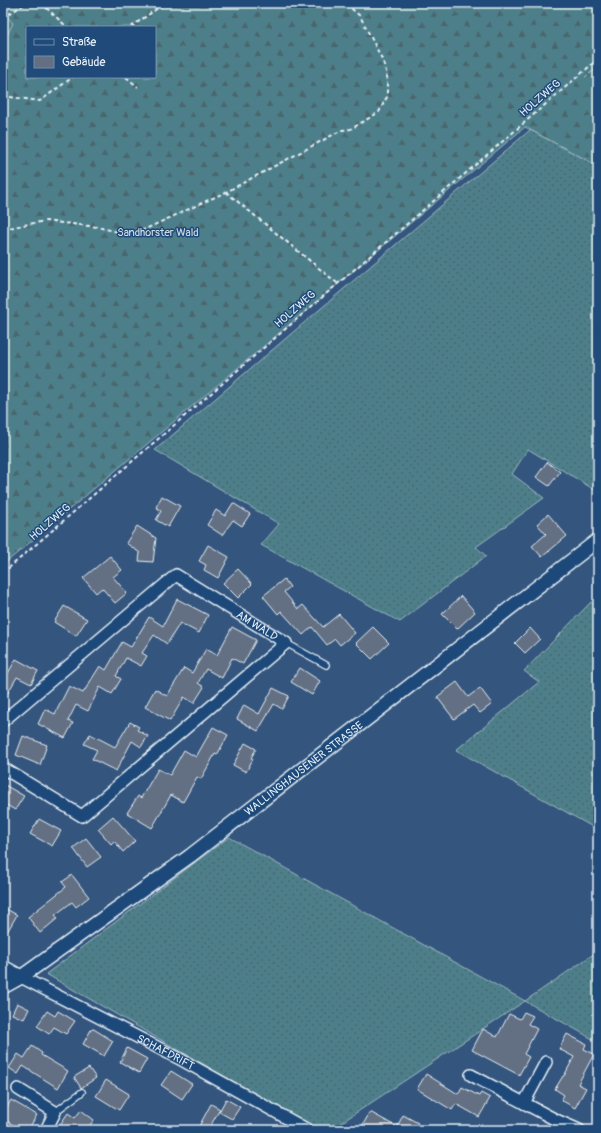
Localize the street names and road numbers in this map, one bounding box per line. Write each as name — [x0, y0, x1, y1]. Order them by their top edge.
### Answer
street label: HOLZWEG — [517, 77, 563, 119]
street label: HOLZWEG — [272, 288, 318, 330]
street label: HOLZWEG — [27, 501, 73, 543]
street label: AM WALD — [234, 608, 281, 643]
street label: WALLINGHAUSENER STRASSE — [242, 718, 366, 818]
street label: SCHAFDRIFT — [135, 1031, 197, 1072]

